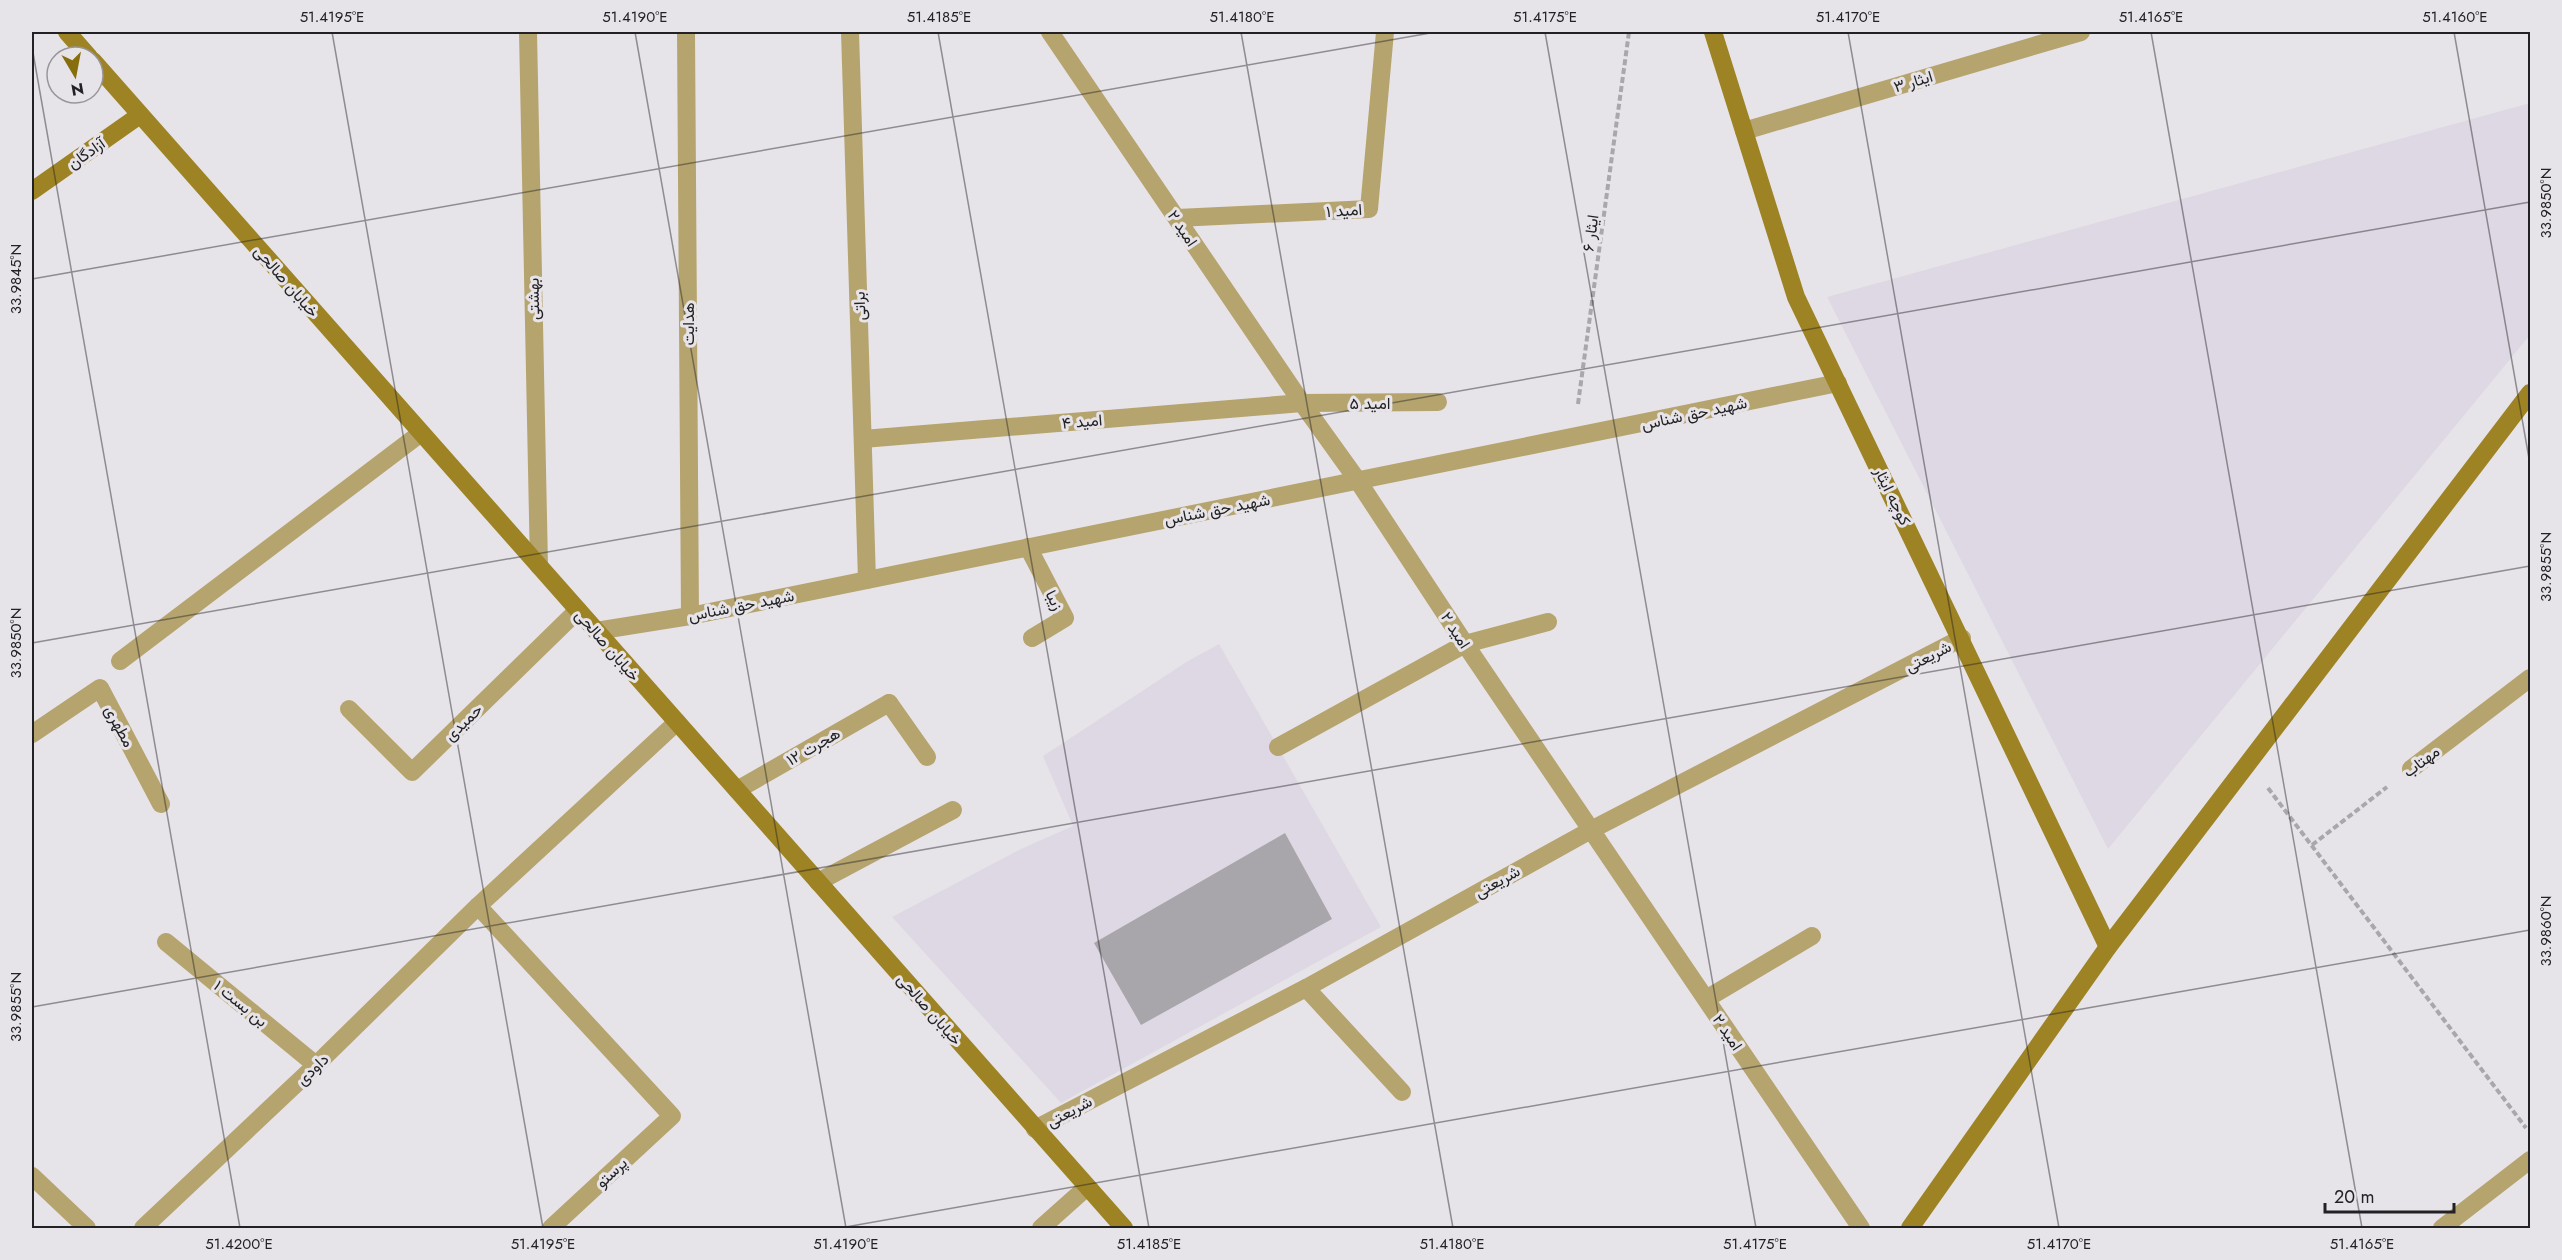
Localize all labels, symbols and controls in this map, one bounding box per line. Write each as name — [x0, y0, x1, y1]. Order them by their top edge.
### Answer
text: 51.4195°E — [300, 6, 364, 28]
text: 51.4190°E — [602, 6, 668, 28]
text: 51.4185°E — [907, 6, 971, 28]
text: 51.4180°E — [1210, 6, 1274, 28]
text: 51.4175°E — [1513, 6, 1577, 28]
text: 51.4170°E — [1816, 6, 1880, 28]
text: 51.4165°E — [2119, 6, 2183, 28]
text: 51.4160°E — [2422, 6, 2488, 28]
north arrow — [45, 45, 105, 105]
street label: ایثار ۳ — [1891, 65, 1936, 98]
text: N — [69, 77, 86, 102]
street label: آزادگان — [63, 131, 111, 175]
text: 33.9850°N — [2535, 168, 2557, 238]
street label: امید ۱ — [1325, 198, 1363, 223]
street label: امید ۲ — [1162, 205, 1203, 251]
street label: ایثار ۶ — [1577, 213, 1604, 253]
street label: خیابان صالحی — [249, 240, 325, 323]
text: 33.9845°N — [5, 244, 27, 314]
street label: بهشتی — [522, 278, 545, 320]
street label: براتی — [848, 291, 871, 321]
street label: هدایت — [677, 302, 700, 346]
street label: شهید حق شناس — [1639, 391, 1749, 436]
street label: امید ۵ — [1350, 392, 1390, 415]
street label: امید ۴ — [1061, 408, 1103, 435]
street label: کوچه ایثار — [1868, 462, 1917, 529]
street label: شهید حق شناس — [1162, 488, 1272, 531]
text: 33.9855°N — [2535, 532, 2557, 602]
street label: شهید حق شناس — [686, 584, 796, 627]
street label: زیبا — [1040, 586, 1069, 614]
street label: خیابان صالحی — [570, 604, 646, 687]
street label: امید ۲ — [1435, 607, 1476, 653]
text: 33.9850°N — [5, 608, 27, 678]
street label: شریعتی — [1901, 635, 1955, 678]
street label: حمیدی — [439, 698, 488, 746]
street label: مطهری — [99, 701, 140, 751]
street label: هجرت ۱۲ — [782, 722, 844, 771]
street label: مهتاب — [2398, 740, 2445, 783]
street label: شریعتی — [1470, 859, 1524, 903]
text: 33.9860°N — [2535, 896, 2557, 966]
street label: خیابان صالحی — [892, 968, 968, 1051]
text: 33.9855°N — [5, 972, 27, 1042]
street label: بن بست ۱ — [209, 974, 273, 1032]
street label: امید ۲ — [1707, 1009, 1748, 1055]
street label: داودی — [291, 1048, 334, 1091]
street label: شریعتی — [1042, 1090, 1096, 1133]
street label: پرستو — [590, 1152, 632, 1193]
scale bar — [2325, 1176, 2454, 1214]
text: 20 m — [2334, 1184, 2374, 1210]
text: 51.4200°E — [205, 1233, 273, 1255]
text: 51.4195°E — [511, 1233, 575, 1255]
text: 51.4190°E — [813, 1233, 879, 1255]
text: 51.4185°E — [1117, 1233, 1181, 1255]
text: 51.4180°E — [1420, 1233, 1484, 1255]
text: 51.4175°E — [1723, 1233, 1787, 1255]
text: 51.4170°E — [2027, 1233, 2091, 1255]
text: 51.4165°E — [2330, 1233, 2394, 1255]

